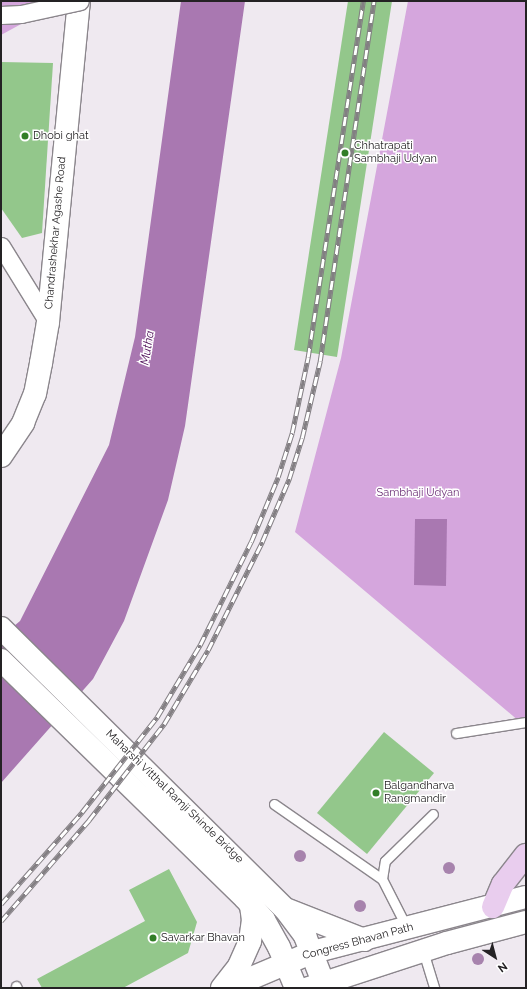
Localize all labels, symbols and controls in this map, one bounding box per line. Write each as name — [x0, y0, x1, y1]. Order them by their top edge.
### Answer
place label: Dhobi ghat — [33, 129, 89, 143]
marker: Dhobi ghat — [20, 131, 30, 141]
place label: Chhatrapati Sambhaji Udyan — [354, 140, 437, 166]
marker: Chhatrapati Sambhaji Udyan — [339, 147, 351, 159]
street label: Chandrashekhar Agashe Road — [43, 156, 69, 310]
water label: Mutha — [138, 330, 158, 366]
park label: Sambhaji Udyan — [377, 486, 459, 500]
street label: Maharshi Vitthal Ramji Shinde Bridge — [102, 727, 246, 867]
place label: Balgandharva Rangmandir — [384, 780, 454, 806]
marker: Balgandharva Rangmandir — [371, 788, 381, 798]
street label: Congress Bhavan Path — [301, 921, 415, 963]
place label: Savarkar Bhavan — [161, 931, 245, 945]
marker: Savarkar Bhavan — [148, 933, 158, 943]
north arrow — [475, 937, 515, 977]
text: N — [495, 959, 510, 975]

